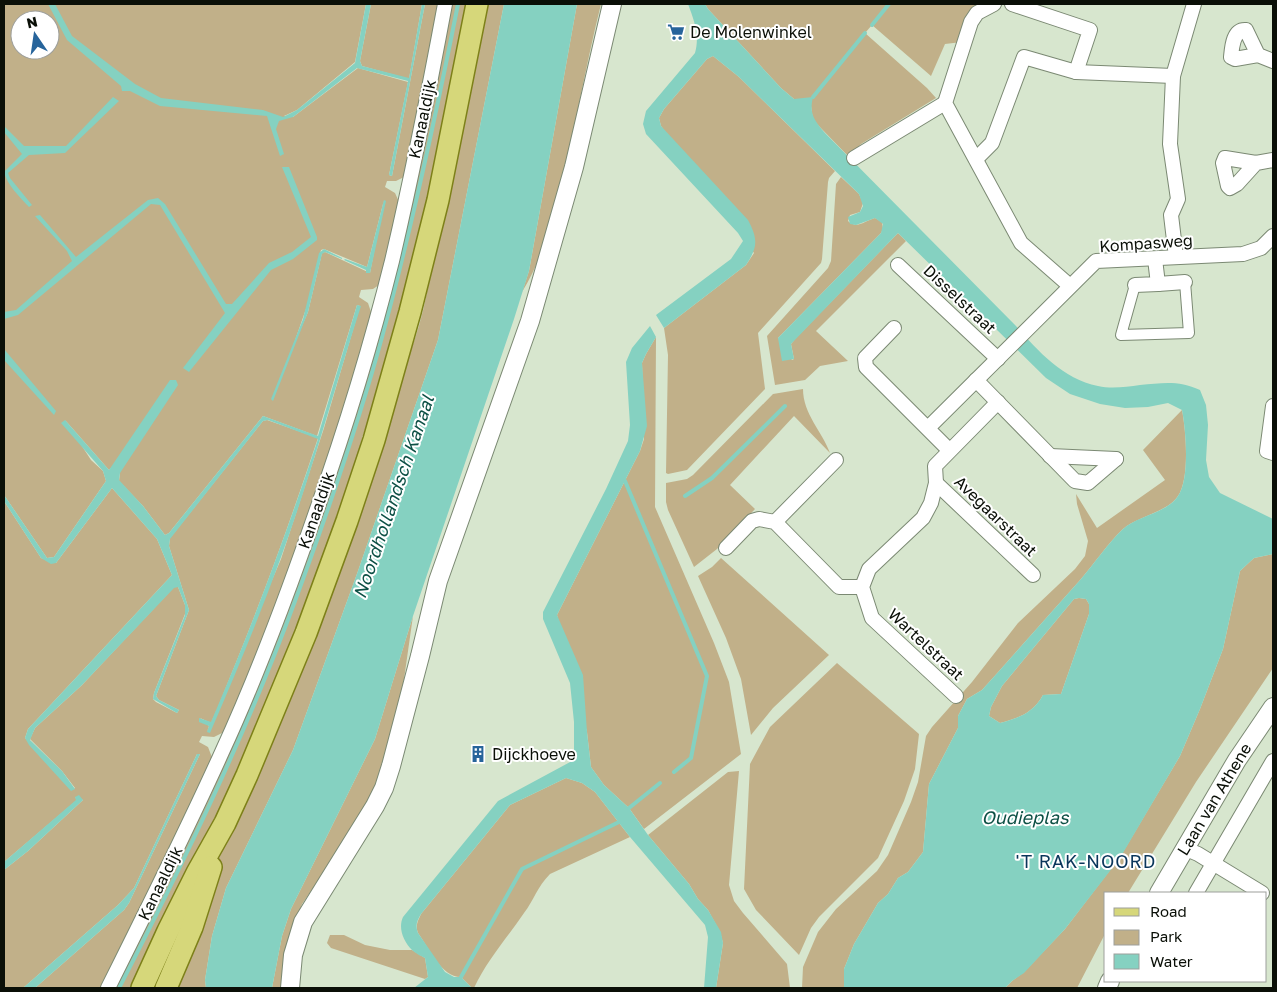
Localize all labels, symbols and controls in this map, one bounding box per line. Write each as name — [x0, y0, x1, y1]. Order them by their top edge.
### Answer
north arrow — [10, 10, 60, 60]
text: N — [25, 12, 39, 31]
supermarket icon: De Molenwinkel — [666, 22, 686, 42]
place label: De Molenwinkel — [690, 22, 812, 42]
street label: Kanaaldijk — [404, 78, 440, 160]
street label: Kompasweg — [1099, 230, 1193, 256]
street label: Disselstraat — [919, 260, 1001, 338]
water label: Noordhollandsch Kanaal — [348, 391, 439, 601]
street label: Kanaaldijk — [293, 469, 339, 551]
street label: Avegaarstraat — [951, 472, 1041, 560]
street label: Wartelstraat — [884, 604, 968, 684]
street label: Laan van Athene — [1173, 739, 1255, 859]
building icon: Dijckhoeve — [468, 744, 488, 764]
place label: Dijckhoeve — [492, 744, 576, 764]
water label: Oudieplas — [981, 806, 1070, 828]
street label: Kanaaldijk — [133, 843, 187, 923]
district label: 'T RAK-NOORD — [1016, 850, 1156, 872]
legend — [1104, 892, 1267, 982]
text: Road — [1150, 902, 1187, 920]
text: Park — [1150, 927, 1183, 945]
text: Water — [1150, 952, 1193, 970]

